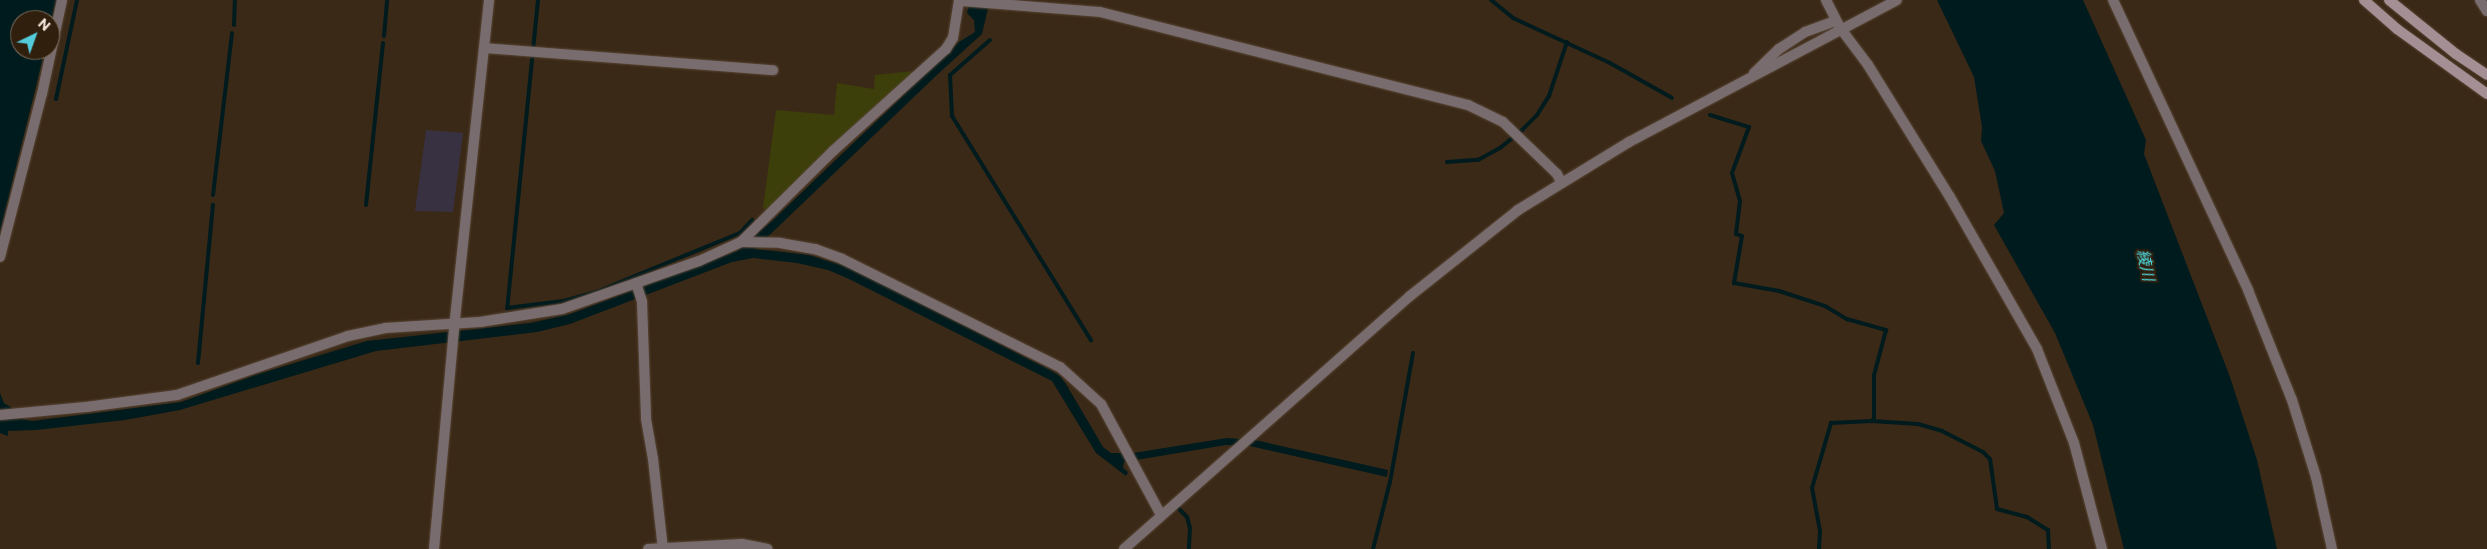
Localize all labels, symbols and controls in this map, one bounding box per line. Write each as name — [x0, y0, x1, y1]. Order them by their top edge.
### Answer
north arrow — [10, 10, 60, 60]
text: N — [35, 14, 54, 34]
water label: 綾川 — [2133, 247, 2159, 283]

